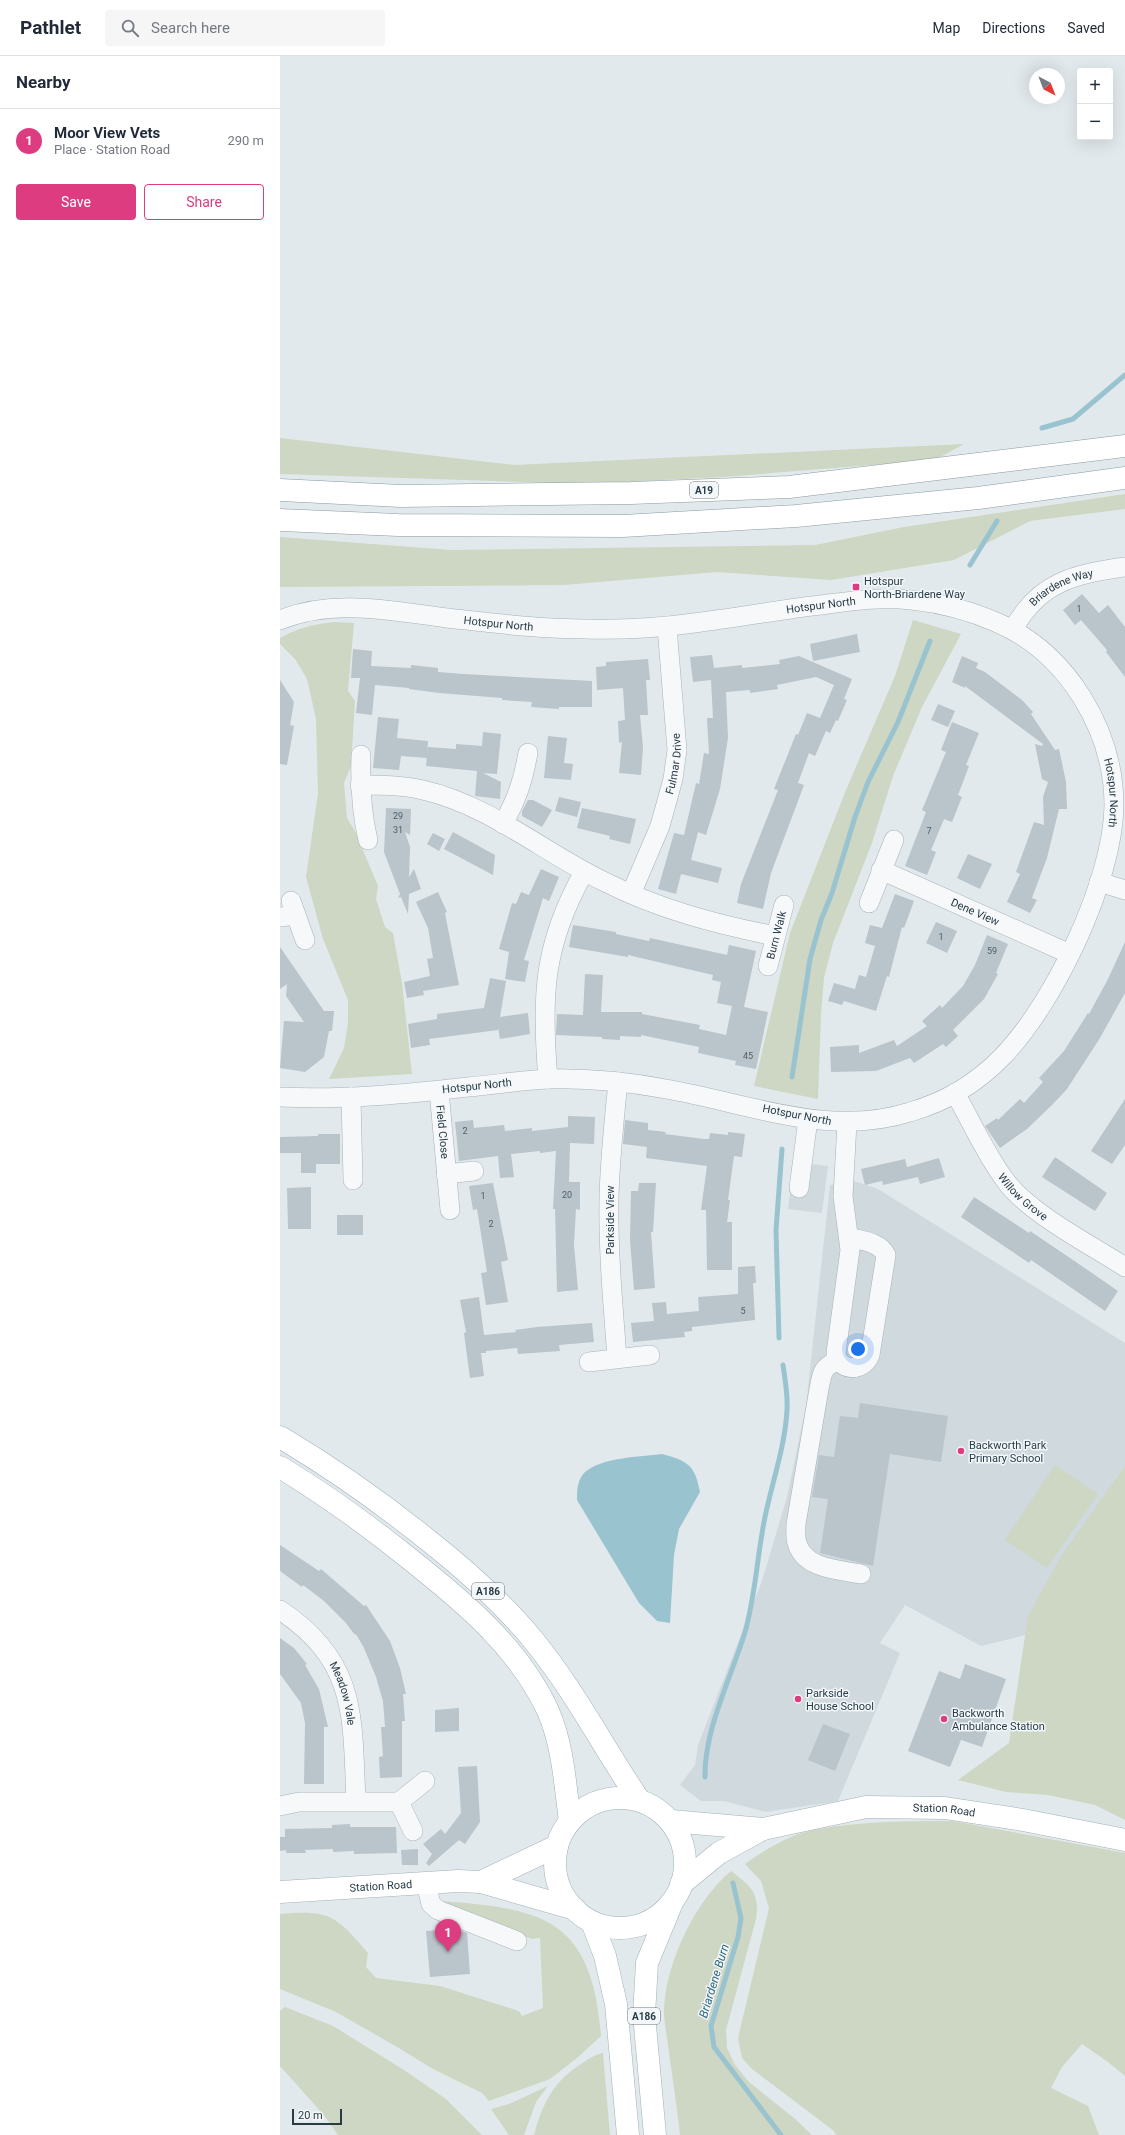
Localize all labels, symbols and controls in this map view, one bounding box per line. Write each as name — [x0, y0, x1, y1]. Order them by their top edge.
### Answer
search box — [105, 10, 385, 46]
text: Pathlet — [20, 16, 81, 39]
icon: search — [119, 17, 141, 39]
text: Search here — [151, 19, 230, 37]
text: Map — [933, 20, 960, 36]
text: Directions — [982, 20, 1045, 36]
text: Saved — [1067, 20, 1105, 36]
north arrow — [1029, 68, 1065, 104]
map controls — [1077, 68, 1113, 140]
button: + — [1077, 68, 1113, 104]
text: Nearby — [16, 72, 71, 92]
button: − — [1077, 104, 1113, 140]
text: Moor View Vets — [54, 124, 160, 142]
text: 1 — [25, 133, 33, 148]
text: 290 m — [227, 133, 264, 148]
text: Place · Station Road — [54, 142, 170, 157]
button: Save — [16, 184, 136, 220]
button: Share — [144, 184, 264, 220]
road number: A19 — [690, 482, 718, 498]
street label: Briardene Way — [1026, 566, 1095, 608]
place label: Hotspur North-Briardene Way — [864, 575, 966, 601]
marker: Hotspur North-Briardene Way — [851, 582, 861, 592]
street label: Hotspur North — [785, 594, 856, 616]
house number: 1 — [1076, 604, 1082, 614]
street label: Hotspur North — [463, 613, 534, 633]
street label: Fulmar Drive — [663, 733, 684, 796]
street label: Hotspur North — [1102, 757, 1121, 828]
house number: 29 — [393, 811, 403, 821]
house number: 31 — [393, 825, 403, 835]
house number: 7 — [926, 826, 932, 836]
street label: Dene View — [949, 895, 1002, 929]
street label: Burn Walk — [764, 909, 789, 961]
house number: 1 — [938, 932, 944, 942]
house number: 59 — [987, 946, 997, 956]
house number: 45 — [743, 1051, 753, 1061]
street label: Hotspur North — [442, 1076, 512, 1096]
street label: Hotspur North — [761, 1102, 833, 1128]
street label: Field Close — [434, 1104, 452, 1159]
house number: 2 — [462, 1126, 468, 1136]
street label: Willow Grove — [996, 1170, 1050, 1223]
street label: Parkside View — [604, 1185, 617, 1255]
house number: 20 — [562, 1190, 572, 1200]
house number: 1 — [480, 1191, 486, 1201]
house number: 2 — [488, 1219, 494, 1229]
house number: 5 — [740, 1306, 746, 1316]
your location — [848, 1339, 868, 1359]
place label: Backworth Park Primary School — [969, 1439, 1047, 1465]
marker: Backworth Park Primary School — [956, 1446, 966, 1456]
road number: A186 — [472, 1583, 504, 1599]
street label: Meadow Vale — [327, 1659, 358, 1726]
place label: Parkside House School — [806, 1687, 874, 1713]
marker: Parkside House School — [793, 1694, 803, 1704]
place label: Backworth Ambulance Station — [952, 1707, 1045, 1733]
marker: Backworth Ambulance Station — [939, 1714, 949, 1724]
street label: Station Road — [913, 1801, 976, 1819]
street label: Station Road — [349, 1877, 413, 1894]
pin: 1 — [435, 1919, 461, 1952]
water label: Briardene Burn — [696, 1942, 732, 2020]
road number: A186 — [628, 2008, 660, 2024]
scale bar — [292, 2107, 342, 2126]
text: 20 m — [298, 2109, 323, 2122]

